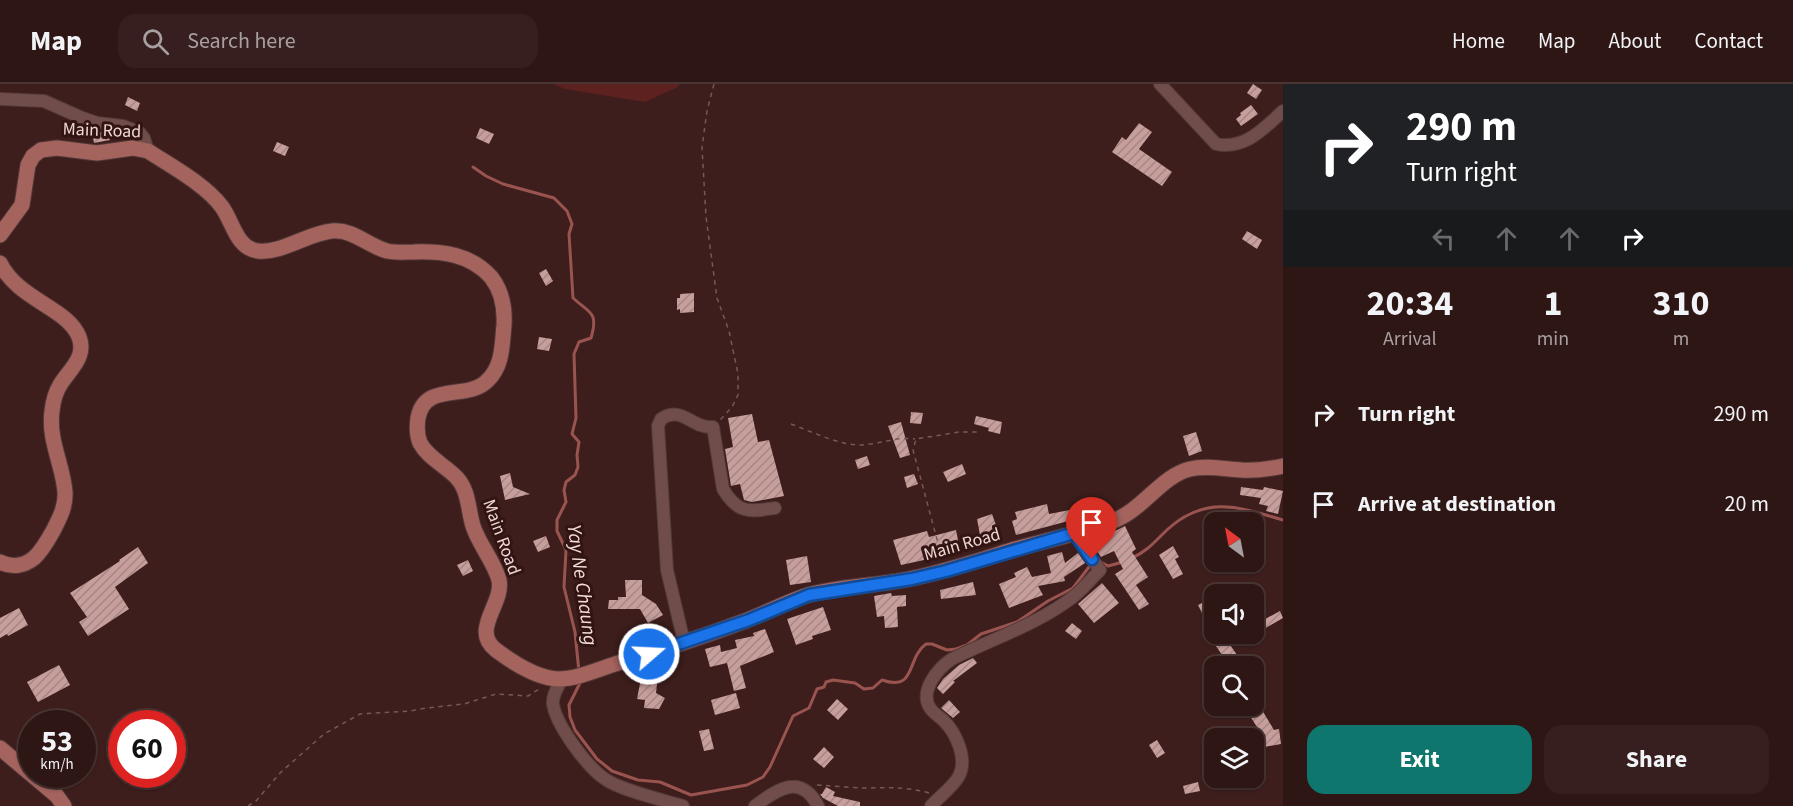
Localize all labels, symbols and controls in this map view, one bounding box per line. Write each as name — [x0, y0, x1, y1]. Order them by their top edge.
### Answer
search box — [118, 14, 538, 68]
text: Map — [30, 21, 82, 61]
icon: search — [139, 25, 172, 58]
text: Search here — [187, 25, 296, 57]
text: Home — [1452, 26, 1505, 56]
text: Map — [1538, 26, 1576, 56]
text: About — [1609, 26, 1661, 56]
text: Contact — [1694, 26, 1763, 56]
text: 290 m — [1406, 97, 1517, 157]
icon: right — [1307, 108, 1385, 186]
street label: Main Road — [62, 117, 142, 144]
text: Turn right — [1406, 153, 1517, 192]
icon: left — [1427, 222, 1460, 255]
icon: ahead — [1490, 222, 1523, 255]
icon: ahead — [1553, 222, 1586, 255]
icon: right — [1616, 222, 1649, 255]
text: 20:34 — [1366, 278, 1453, 329]
text: 1 — [1543, 278, 1562, 329]
text: 310 — [1653, 278, 1710, 329]
text: Arrival — [1383, 325, 1437, 353]
text: min — [1537, 325, 1569, 353]
text: m — [1673, 325, 1689, 353]
icon: right — [1307, 398, 1340, 431]
text: Turn right — [1358, 398, 1455, 430]
text: 290 m — [1714, 398, 1769, 430]
icon: arrive — [1307, 488, 1340, 521]
text: Arrive at destination — [1358, 488, 1556, 520]
text: 20 m — [1724, 488, 1769, 520]
street label: Main Road — [476, 496, 527, 578]
pin — [1066, 497, 1117, 559]
icon: arrive — [1075, 506, 1108, 539]
north arrow — [1204, 512, 1264, 572]
map controls — [1204, 512, 1264, 788]
street label: Main Road — [921, 522, 1003, 567]
water label: Yay Ne Chaung — [560, 523, 604, 647]
button: sound — [1204, 584, 1264, 644]
position arrow — [617, 622, 681, 686]
button: search — [1204, 656, 1264, 716]
speed limit sign: 60 — [108, 710, 186, 788]
text: 53 — [41, 720, 73, 763]
button: Exit — [1307, 725, 1532, 794]
button: Share — [1544, 725, 1769, 794]
button: layers — [1204, 728, 1264, 788]
text: km/h — [40, 754, 74, 775]

